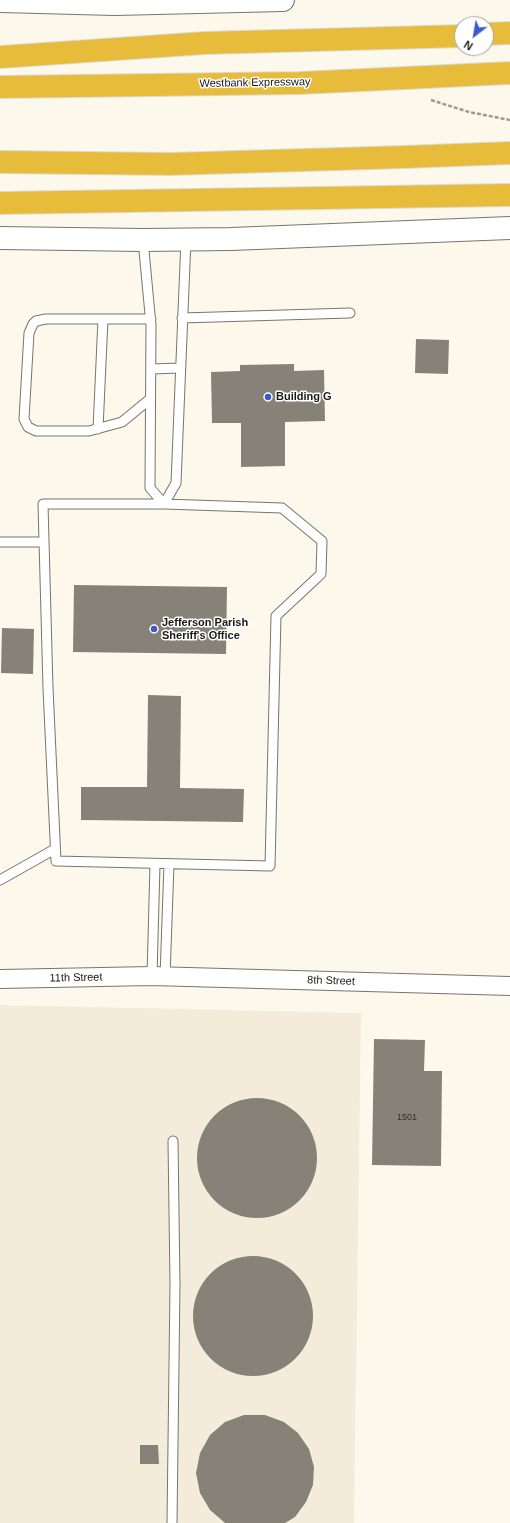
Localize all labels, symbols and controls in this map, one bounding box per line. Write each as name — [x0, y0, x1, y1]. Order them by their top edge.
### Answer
north arrow — [454, 16, 494, 56]
text: N — [462, 38, 475, 53]
street label: Westbank Expressway — [199, 75, 311, 91]
place label: Building G — [276, 390, 332, 404]
marker: Building G — [263, 392, 273, 402]
place label: Jefferson Parish Sheriff's Office — [162, 616, 248, 642]
marker: Jefferson Parish Sheriff's Office — [149, 624, 159, 634]
street label: 11th Street — [49, 971, 103, 985]
street label: 8th Street — [307, 974, 355, 988]
house number: 1501 — [397, 1113, 417, 1123]

